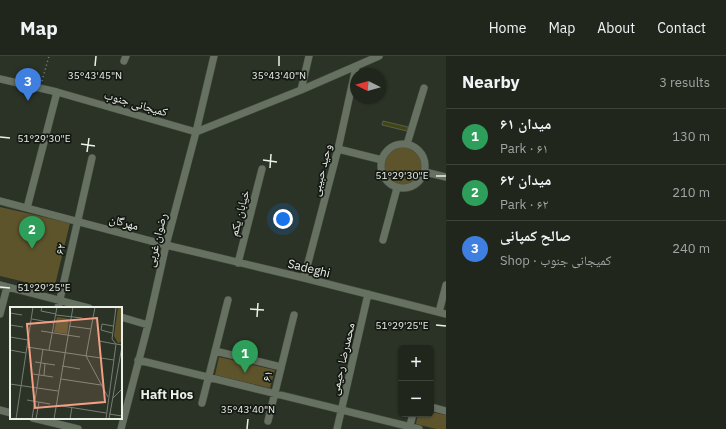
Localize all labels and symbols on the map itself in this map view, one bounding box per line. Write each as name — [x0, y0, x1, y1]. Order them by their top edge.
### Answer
pin: 3 — [15, 68, 41, 101]
north arrow — [350, 68, 386, 104]
text: 35°43'45"N — [68, 69, 122, 82]
text: 35°43'40"N — [252, 69, 306, 82]
street label: کمیجانی جنوب — [102, 87, 170, 120]
text: 51°29'30"E — [17, 132, 71, 145]
street label: وحید حبیبی — [307, 142, 335, 198]
text: 51°29'30"E — [375, 169, 429, 182]
street label: خیابان یکم — [226, 188, 253, 238]
your location — [273, 209, 293, 229]
street label: مهرگان — [108, 211, 140, 233]
street label: رضوان غربی — [142, 211, 170, 269]
pin: 2 — [19, 216, 45, 249]
street label: ۶۲ — [51, 242, 69, 256]
street label: Sadeghi — [286, 256, 332, 280]
text: 51°29'25"E — [17, 281, 71, 294]
inset map — [10, 307, 122, 419]
text: 51°29'25"E — [375, 319, 429, 332]
street label: محمدرضا رحیمی — [326, 321, 358, 397]
pin: 1 — [232, 340, 258, 373]
street label: ۶۱ — [258, 369, 276, 383]
district label: Haft Hos — [141, 386, 194, 403]
text: 35°43'40"N — [221, 403, 275, 416]

